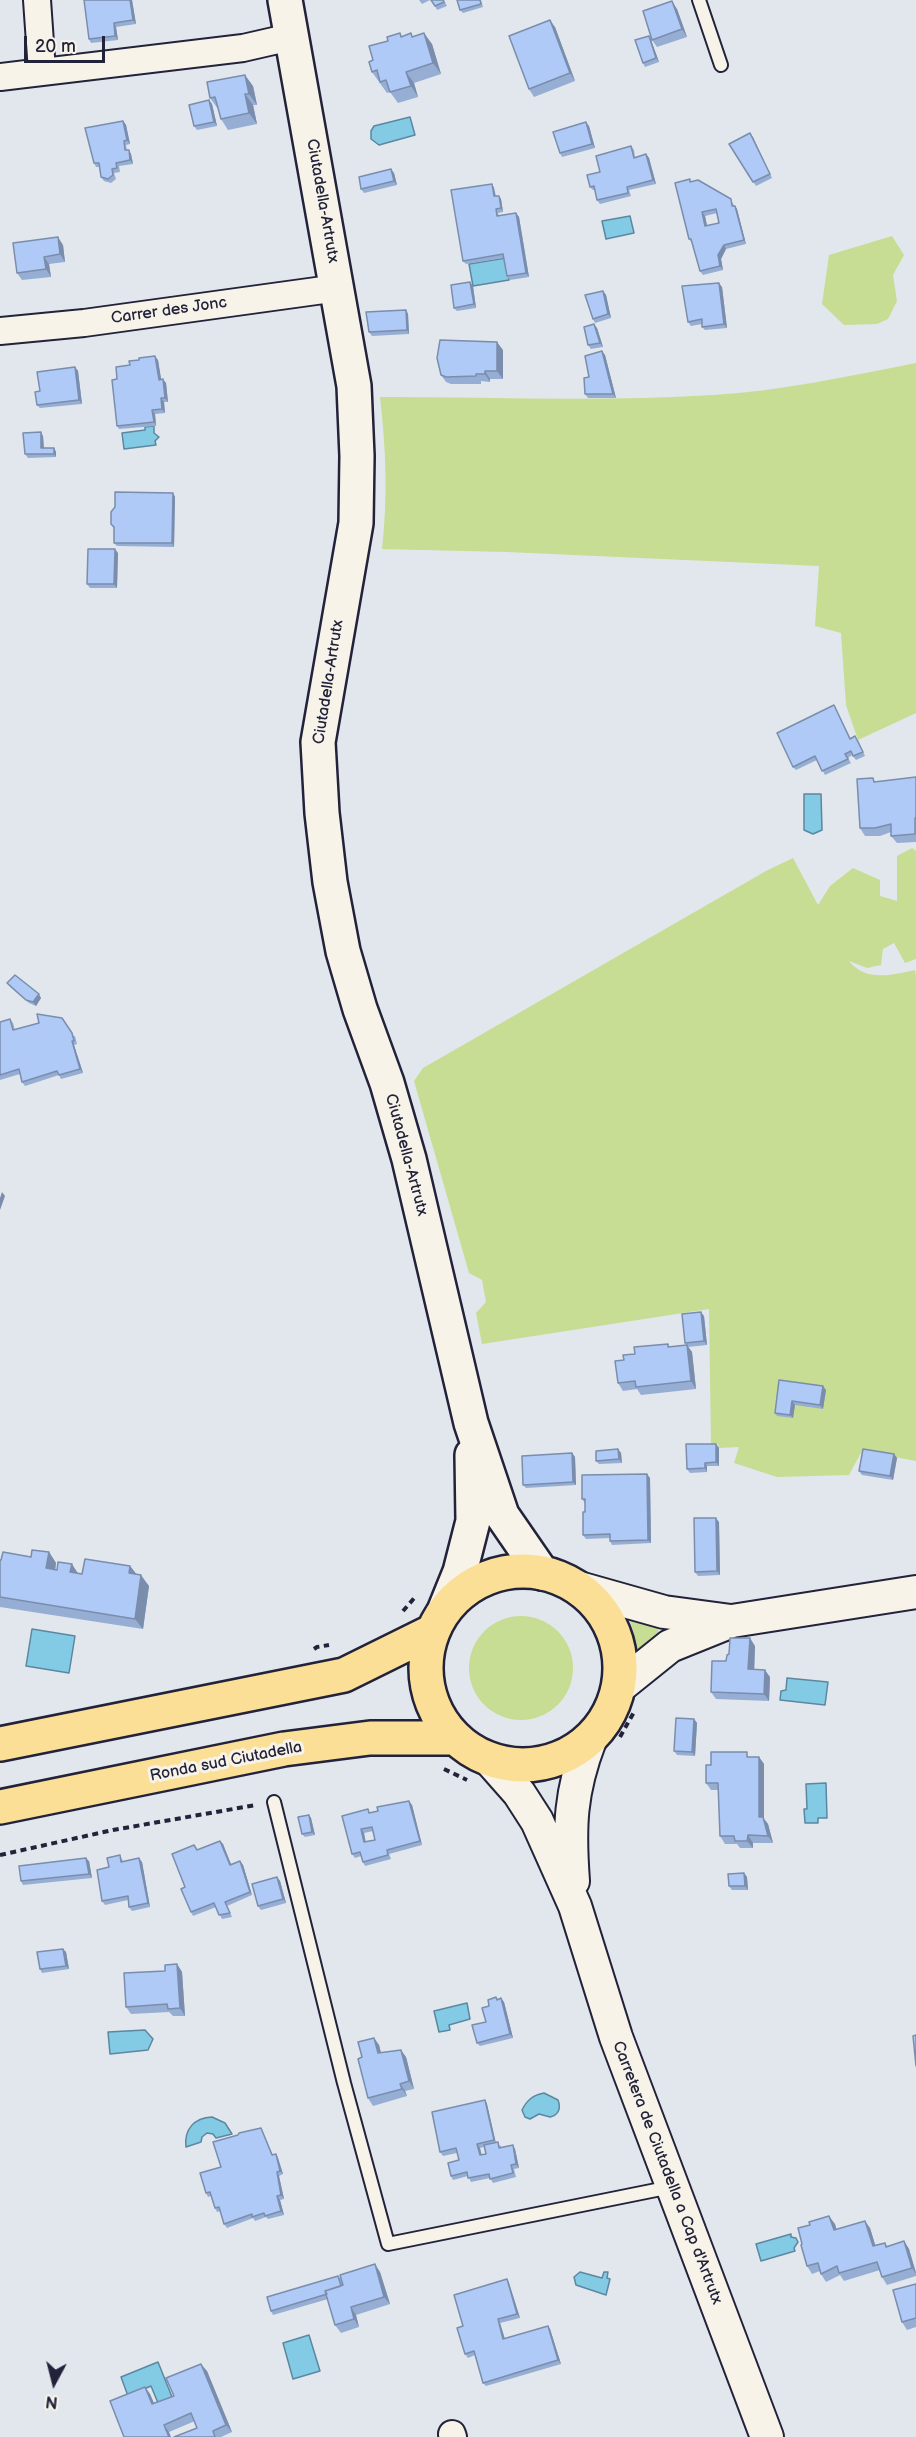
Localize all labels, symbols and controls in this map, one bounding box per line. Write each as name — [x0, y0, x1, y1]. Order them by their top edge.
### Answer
scale bar — [27, 24, 108, 62]
text: 20 m — [35, 36, 76, 57]
street label: Ciutadella-Artrutx — [302, 137, 342, 265]
street label: Carrer des Jonc — [110, 293, 228, 329]
street label: Ciutadella-Artrutx — [310, 618, 348, 746]
street label: Ciutadella-Artrutx — [380, 1092, 432, 1218]
street label: Ronda sud Ciutadella — [148, 1738, 304, 1786]
street label: Carretera de Ciutadella a Cap d'Artrutx — [608, 2039, 726, 2307]
north arrow — [24, 2353, 84, 2413]
text: N — [45, 2391, 59, 2412]

